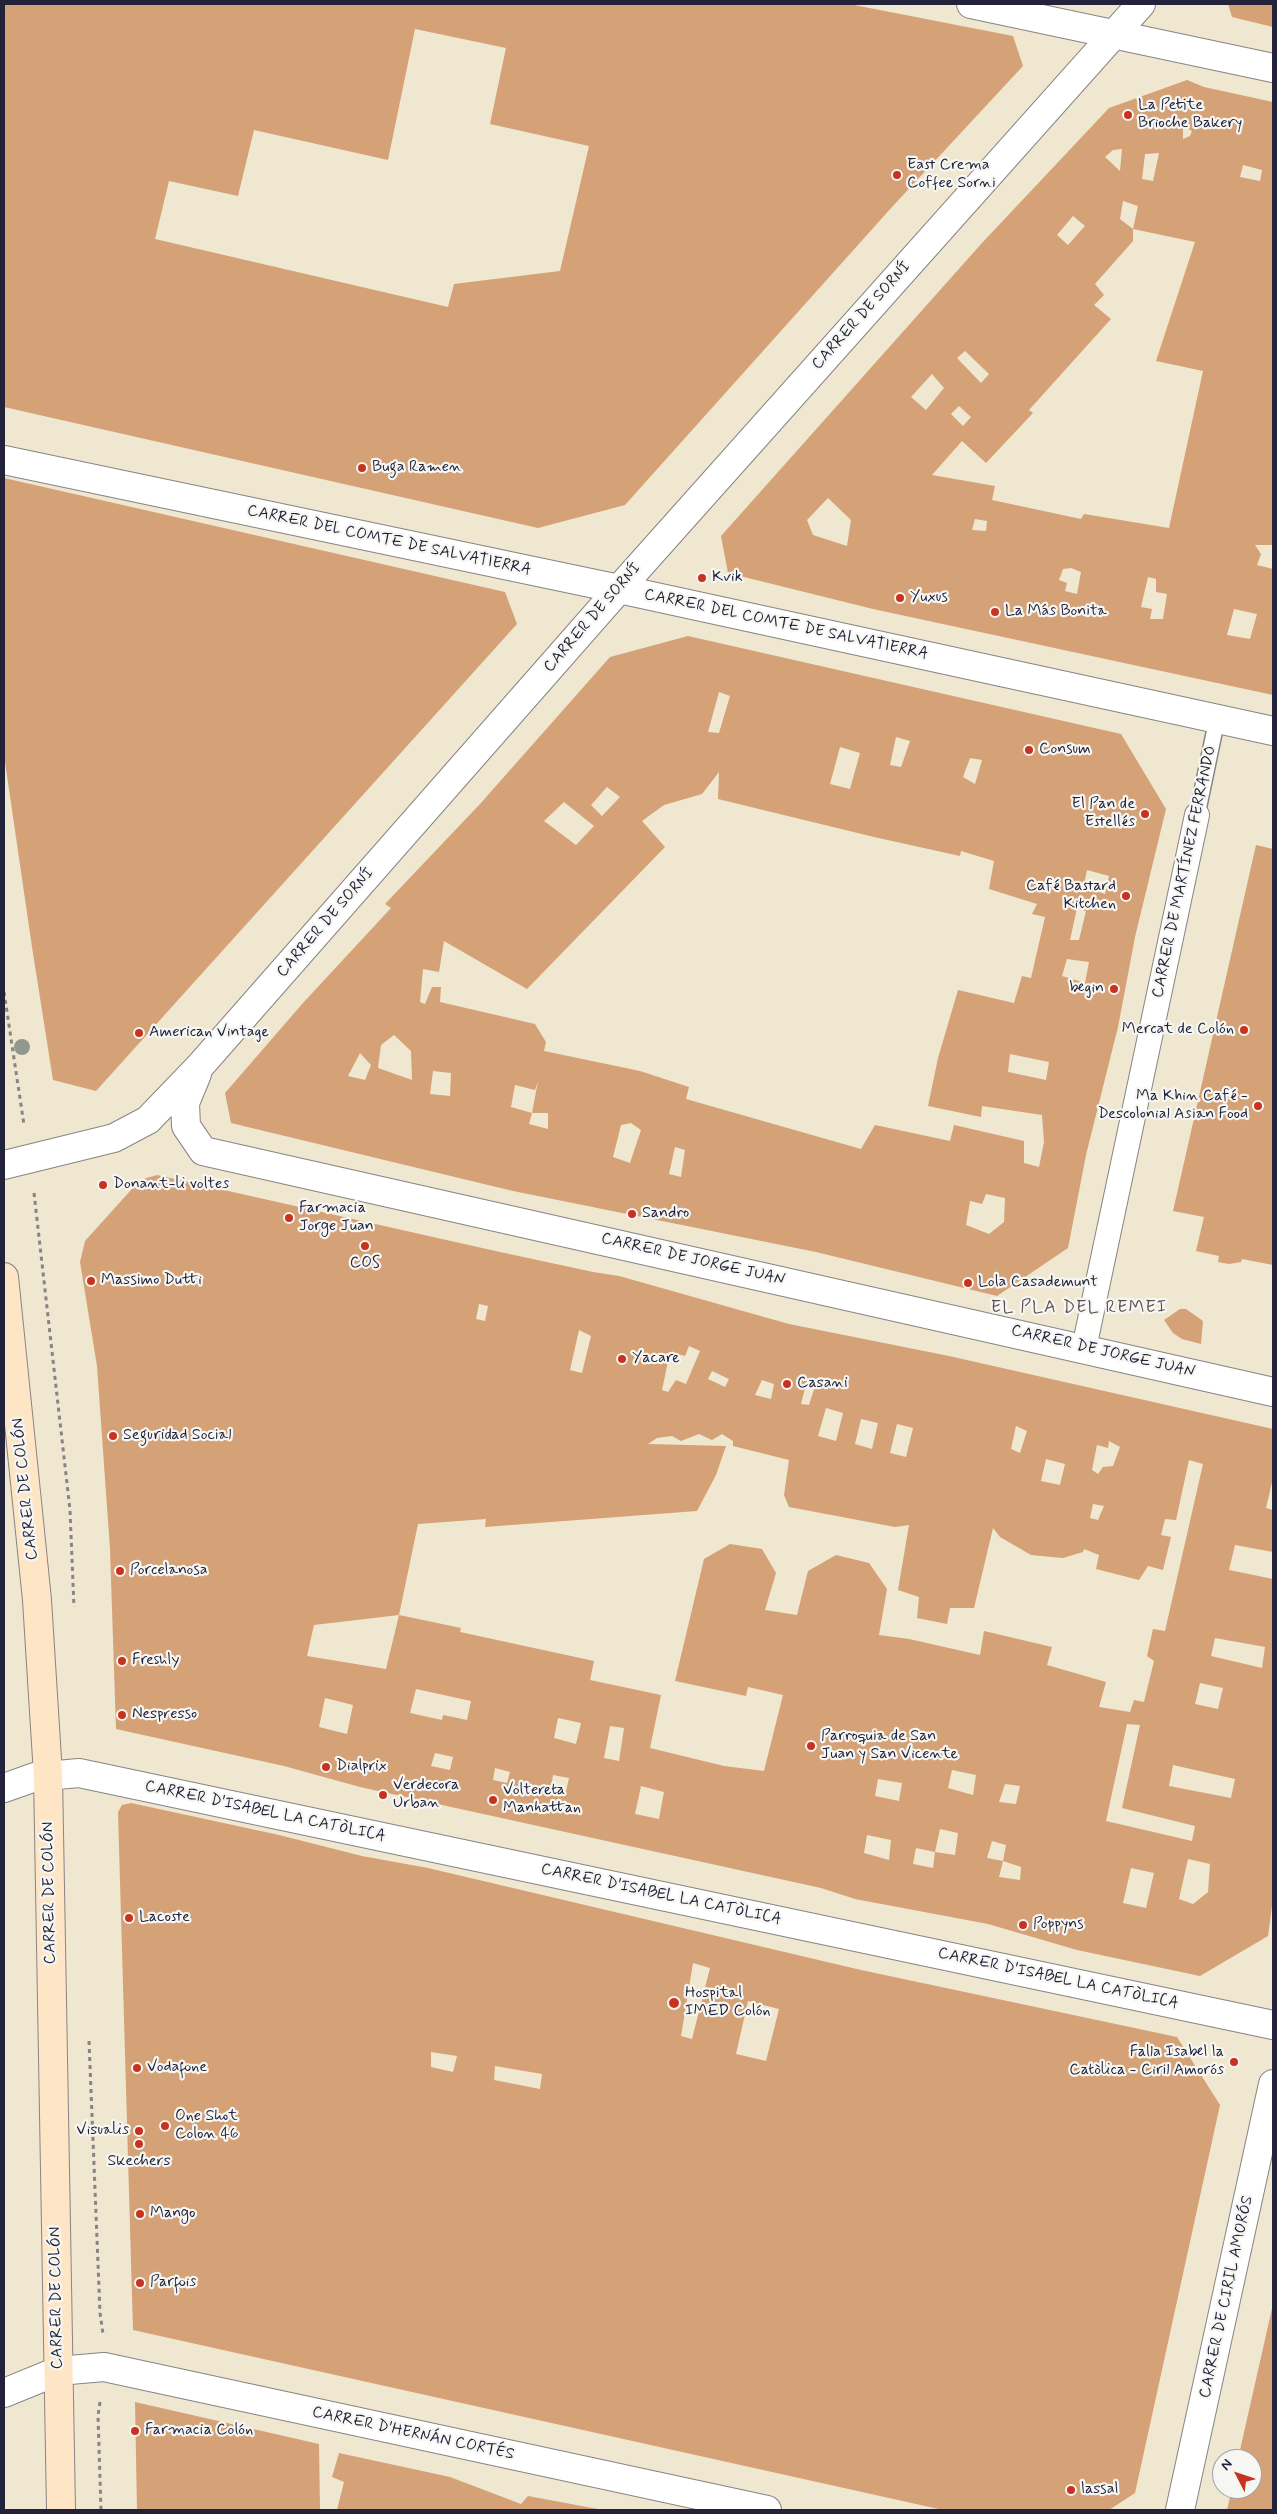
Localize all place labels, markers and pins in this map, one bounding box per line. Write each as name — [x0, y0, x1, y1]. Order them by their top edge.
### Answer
place label: La Petite Brioche Bakery — [1138, 96, 1242, 134]
marker: La Petite Brioche Bakery — [1122, 109, 1134, 121]
place label: East Crema Coffee Sorni — [907, 156, 996, 194]
marker: East Crema Coffee Sorni — [891, 169, 903, 181]
place label: Buga Ramen — [372, 458, 462, 478]
marker: Buga Ramen — [356, 462, 368, 474]
place label: Kvik — [712, 568, 743, 588]
marker: Kvik — [696, 572, 708, 584]
place label: Yuxus — [910, 588, 948, 608]
marker: Yuxus — [894, 592, 906, 604]
place label: La Más Bonita — [1005, 602, 1107, 622]
marker: La Más Bonita — [989, 606, 1001, 618]
place label: Consum — [1039, 740, 1091, 760]
marker: Consum — [1023, 744, 1035, 756]
place label: El Pan de Estellés — [1072, 795, 1135, 833]
marker: El Pan de Estellés — [1139, 808, 1151, 820]
place label: Café Bastard Kitchen — [1026, 877, 1116, 915]
marker: Café Bastard Kitchen — [1120, 890, 1132, 902]
place label: begin — [1069, 979, 1104, 999]
marker: begin — [1108, 983, 1120, 995]
place label: Mercat de Colón — [1122, 1020, 1234, 1040]
place label: American Vintage — [149, 1023, 269, 1043]
marker: Mercat de Colón — [1238, 1024, 1250, 1036]
marker: American Vintage — [133, 1027, 145, 1039]
place label: Ma Khin Café - Descolonial Asian Food — [1098, 1087, 1248, 1125]
marker: Ma Khin Café - Descolonial Asian Food — [1252, 1100, 1264, 1112]
place label: Donant-li voltes — [113, 1175, 229, 1195]
marker: Donant-li voltes — [97, 1179, 109, 1191]
place label: Farmacia Jorge Juan — [299, 1199, 374, 1237]
place label: Sandro — [642, 1204, 689, 1224]
marker: Sandro — [626, 1208, 638, 1220]
marker: Farmacia Jorge Juan — [283, 1212, 295, 1224]
marker: COS — [359, 1240, 371, 1252]
place label: COS — [350, 1254, 380, 1274]
place label: Massimo Dutti — [101, 1271, 202, 1291]
place label: Lola Casademunt — [978, 1273, 1098, 1293]
marker: Massimo Dutti — [85, 1275, 97, 1287]
marker: Lola Casademunt — [962, 1277, 974, 1289]
place label: Yacare — [632, 1349, 680, 1369]
marker: Yacare — [616, 1353, 628, 1365]
place label: Casani — [797, 1374, 848, 1394]
marker: Casani — [781, 1378, 793, 1390]
place label: Seguridad Social — [123, 1426, 231, 1446]
marker: Seguridad Social — [107, 1430, 119, 1442]
place label: Porcelanosa — [130, 1561, 208, 1581]
marker: Porcelanosa — [114, 1565, 126, 1577]
place label: Freshly — [132, 1651, 179, 1671]
marker: Freshly — [116, 1655, 128, 1667]
place label: Nespresso — [132, 1705, 197, 1725]
marker: Nespresso — [116, 1709, 128, 1721]
place label: Parroquia de San Juan y San Vicente — [821, 1727, 958, 1765]
marker: Parroquia de San Juan y San Vicente — [805, 1740, 817, 1752]
place label: Dialprix — [336, 1757, 387, 1777]
marker: Dialprix — [320, 1761, 332, 1773]
place label: Verdecora Urban — [393, 1776, 459, 1814]
place label: Voltereta Manhattan — [503, 1781, 581, 1819]
marker: Verdecora Urban — [377, 1789, 389, 1801]
marker: Voltereta Manhattan — [487, 1794, 499, 1806]
place label: Lacoste — [139, 1908, 190, 1928]
marker: Lacoste — [123, 1912, 135, 1924]
place label: Poppyns — [1033, 1915, 1084, 1935]
marker: Poppyns — [1017, 1919, 1029, 1931]
place label: Hospital IMED Colón — [685, 1984, 771, 2022]
marker: Hospital IMED Colón — [667, 1996, 681, 2010]
place label: Falla Isabel la Catòlica - Ciril Amorós — [1069, 2043, 1224, 2081]
marker: Falla Isabel la Catòlica - Ciril Amorós — [1228, 2056, 1240, 2068]
place label: Vodafone — [147, 2058, 207, 2078]
marker: Vodafone — [131, 2062, 143, 2074]
place label: One Shot Colon 46 — [175, 2107, 239, 2145]
marker: One Shot Colon 46 — [159, 2120, 171, 2132]
place label: Visualis — [76, 2121, 129, 2141]
marker: Visualis — [133, 2125, 145, 2137]
marker: Skechers — [133, 2138, 145, 2150]
place label: Skechers — [107, 2152, 171, 2172]
place label: Mango — [150, 2204, 196, 2224]
marker: Mango — [134, 2208, 146, 2220]
place label: Parfois — [150, 2273, 196, 2293]
marker: Parfois — [134, 2277, 146, 2289]
place label: Farmacia Colón — [145, 2421, 253, 2441]
marker: Farmacia Colón — [129, 2425, 141, 2437]
place label: lassal — [1081, 2480, 1118, 2500]
marker: lassal — [1065, 2484, 1077, 2496]

